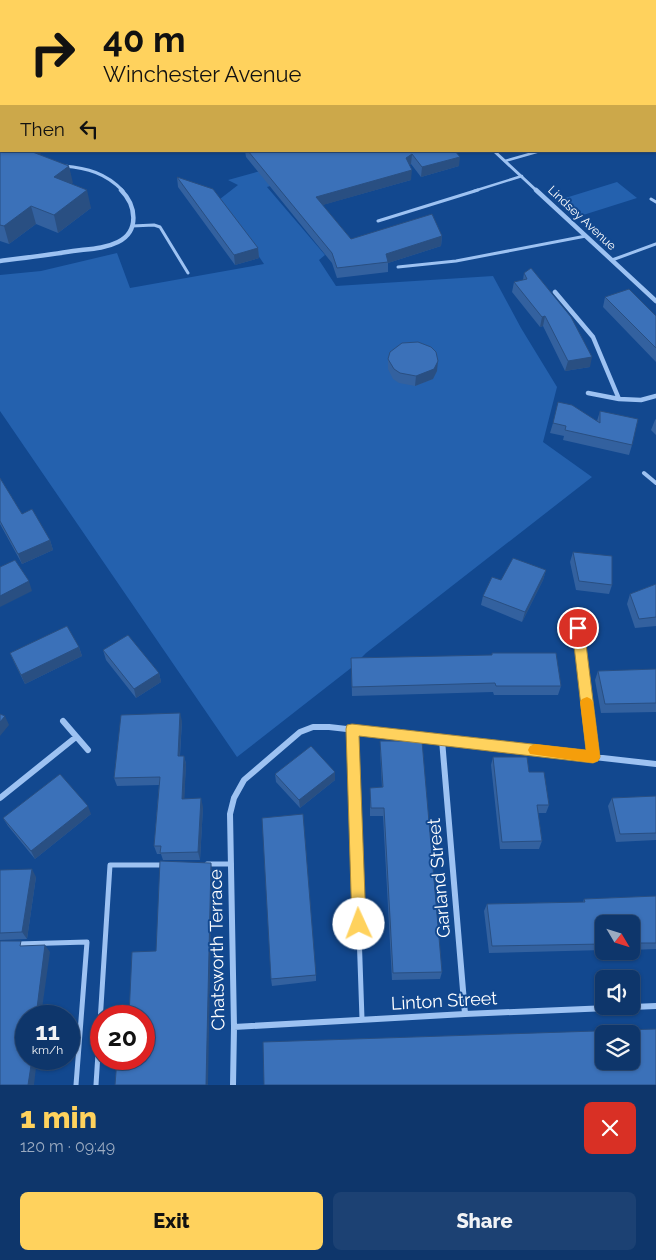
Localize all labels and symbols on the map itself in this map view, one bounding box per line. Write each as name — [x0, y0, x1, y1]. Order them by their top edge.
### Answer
street label: Lindsey Avenue — [545, 183, 619, 253]
pin — [557, 607, 599, 649]
street label: Garland Street — [423, 817, 454, 939]
street label: Chatsworth Terrace — [205, 869, 228, 1031]
position arrow — [332, 897, 384, 949]
north arrow — [595, 915, 640, 960]
street label: Linton Street — [390, 987, 498, 1014]
speed limit sign: 20 — [90, 1005, 155, 1070]

